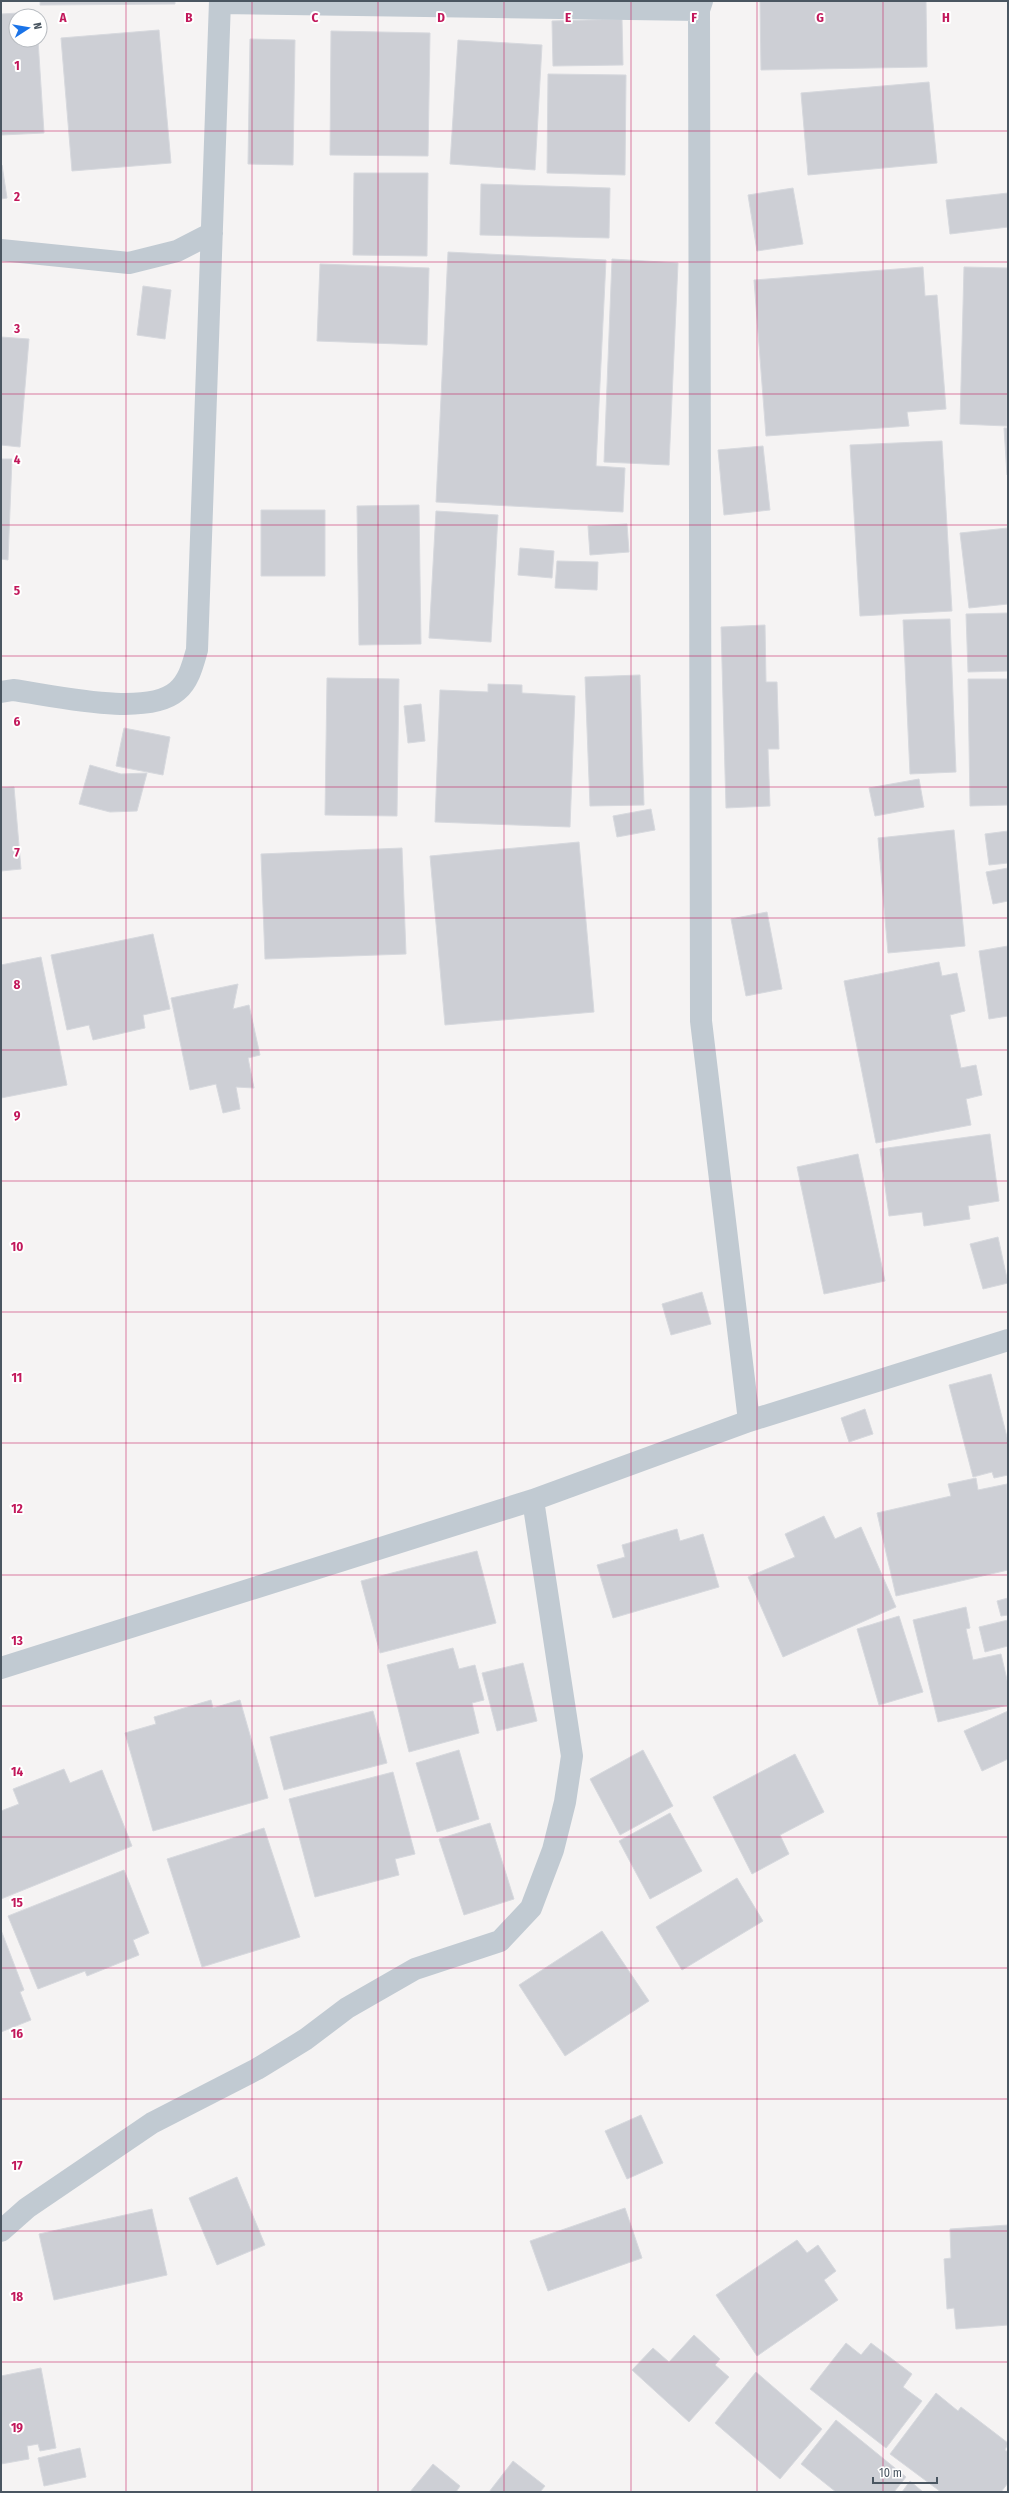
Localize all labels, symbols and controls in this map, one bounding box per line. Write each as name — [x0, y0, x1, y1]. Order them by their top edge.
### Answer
north arrow — [8, 8, 48, 48]
text: A — [58, 10, 67, 25]
text: B — [185, 10, 193, 25]
text: C — [312, 10, 319, 25]
text: D — [437, 10, 445, 25]
text: E — [565, 10, 571, 25]
text: F — [691, 10, 697, 25]
text: G — [816, 10, 824, 25]
text: H — [942, 10, 950, 25]
text: N — [30, 21, 44, 31]
text: 1 — [14, 58, 20, 73]
text: 2 — [13, 189, 20, 204]
text: 3 — [13, 321, 20, 336]
text: 4 — [14, 452, 21, 467]
text: 5 — [14, 583, 20, 598]
text: 6 — [14, 714, 21, 729]
text: 7 — [14, 845, 20, 860]
text: 8 — [14, 977, 21, 992]
text: 9 — [14, 1108, 21, 1123]
text: 10 — [11, 1239, 23, 1254]
text: 11 — [12, 1370, 22, 1385]
text: 12 — [11, 1501, 23, 1516]
text: 13 — [11, 1633, 23, 1648]
text: 14 — [11, 1764, 23, 1779]
text: 15 — [11, 1895, 23, 1910]
text: 16 — [11, 2026, 23, 2041]
text: 17 — [11, 2158, 23, 2173]
text: 18 — [11, 2289, 23, 2304]
text: 19 — [11, 2420, 23, 2435]
scale bar — [873, 2459, 937, 2485]
text: 10 m — [879, 2466, 902, 2480]

